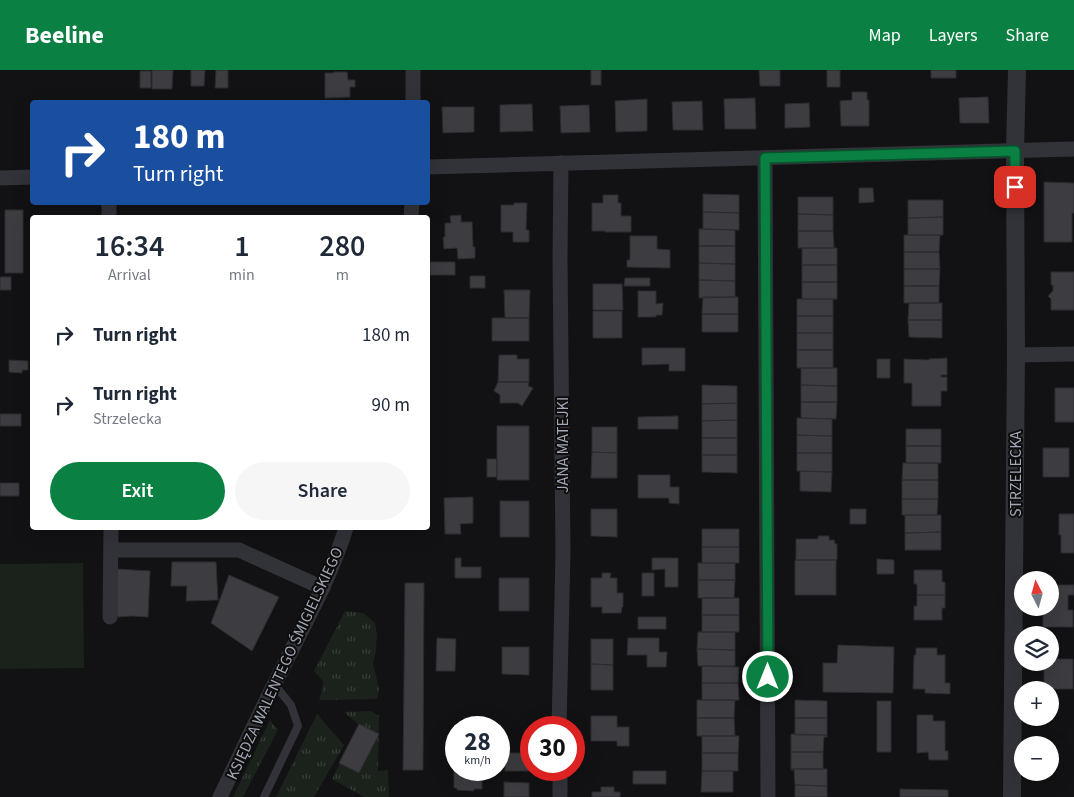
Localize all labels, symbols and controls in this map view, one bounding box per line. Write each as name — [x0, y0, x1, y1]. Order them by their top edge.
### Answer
text: Beeline — [25, 18, 104, 53]
text: Map — [869, 23, 901, 48]
text: Layers — [929, 23, 978, 48]
text: Share — [1006, 23, 1049, 48]
text: 180 m — [133, 112, 225, 162]
icon: right — [50, 120, 115, 185]
text: Turn right — [133, 158, 223, 190]
pin — [994, 166, 1036, 208]
icon: arrive — [1001, 173, 1029, 201]
text: 16:34 — [95, 225, 164, 268]
text: 1 — [234, 225, 250, 268]
text: 280 — [319, 225, 365, 268]
text: Arrival — [108, 264, 151, 286]
text: min — [229, 264, 255, 286]
text: m — [336, 264, 349, 286]
icon: right — [50, 321, 78, 349]
text: Turn right — [93, 322, 177, 349]
text: 180 m — [362, 322, 410, 349]
text: Turn right — [93, 381, 177, 408]
icon: right — [50, 391, 78, 419]
text: 90 m — [372, 392, 410, 419]
street label: JANA MATEJKI — [552, 397, 574, 493]
text: Strzelecka — [93, 408, 162, 430]
street label: STRZELECKA — [1005, 431, 1027, 517]
button: Exit — [50, 462, 225, 520]
button: Share — [235, 462, 410, 520]
street label: KSIĘDZA WALENTEGO ŚMIGIELSKIEGO — [221, 544, 349, 783]
north arrow — [1014, 571, 1059, 616]
map controls — [1014, 571, 1059, 781]
button: layers — [1014, 626, 1059, 671]
position arrow — [741, 650, 793, 702]
button: + — [1014, 681, 1059, 726]
speed limit sign: 30 — [520, 716, 585, 781]
text: 28 — [464, 724, 491, 760]
button: − — [1014, 736, 1059, 781]
text: km/h — [464, 752, 491, 769]

